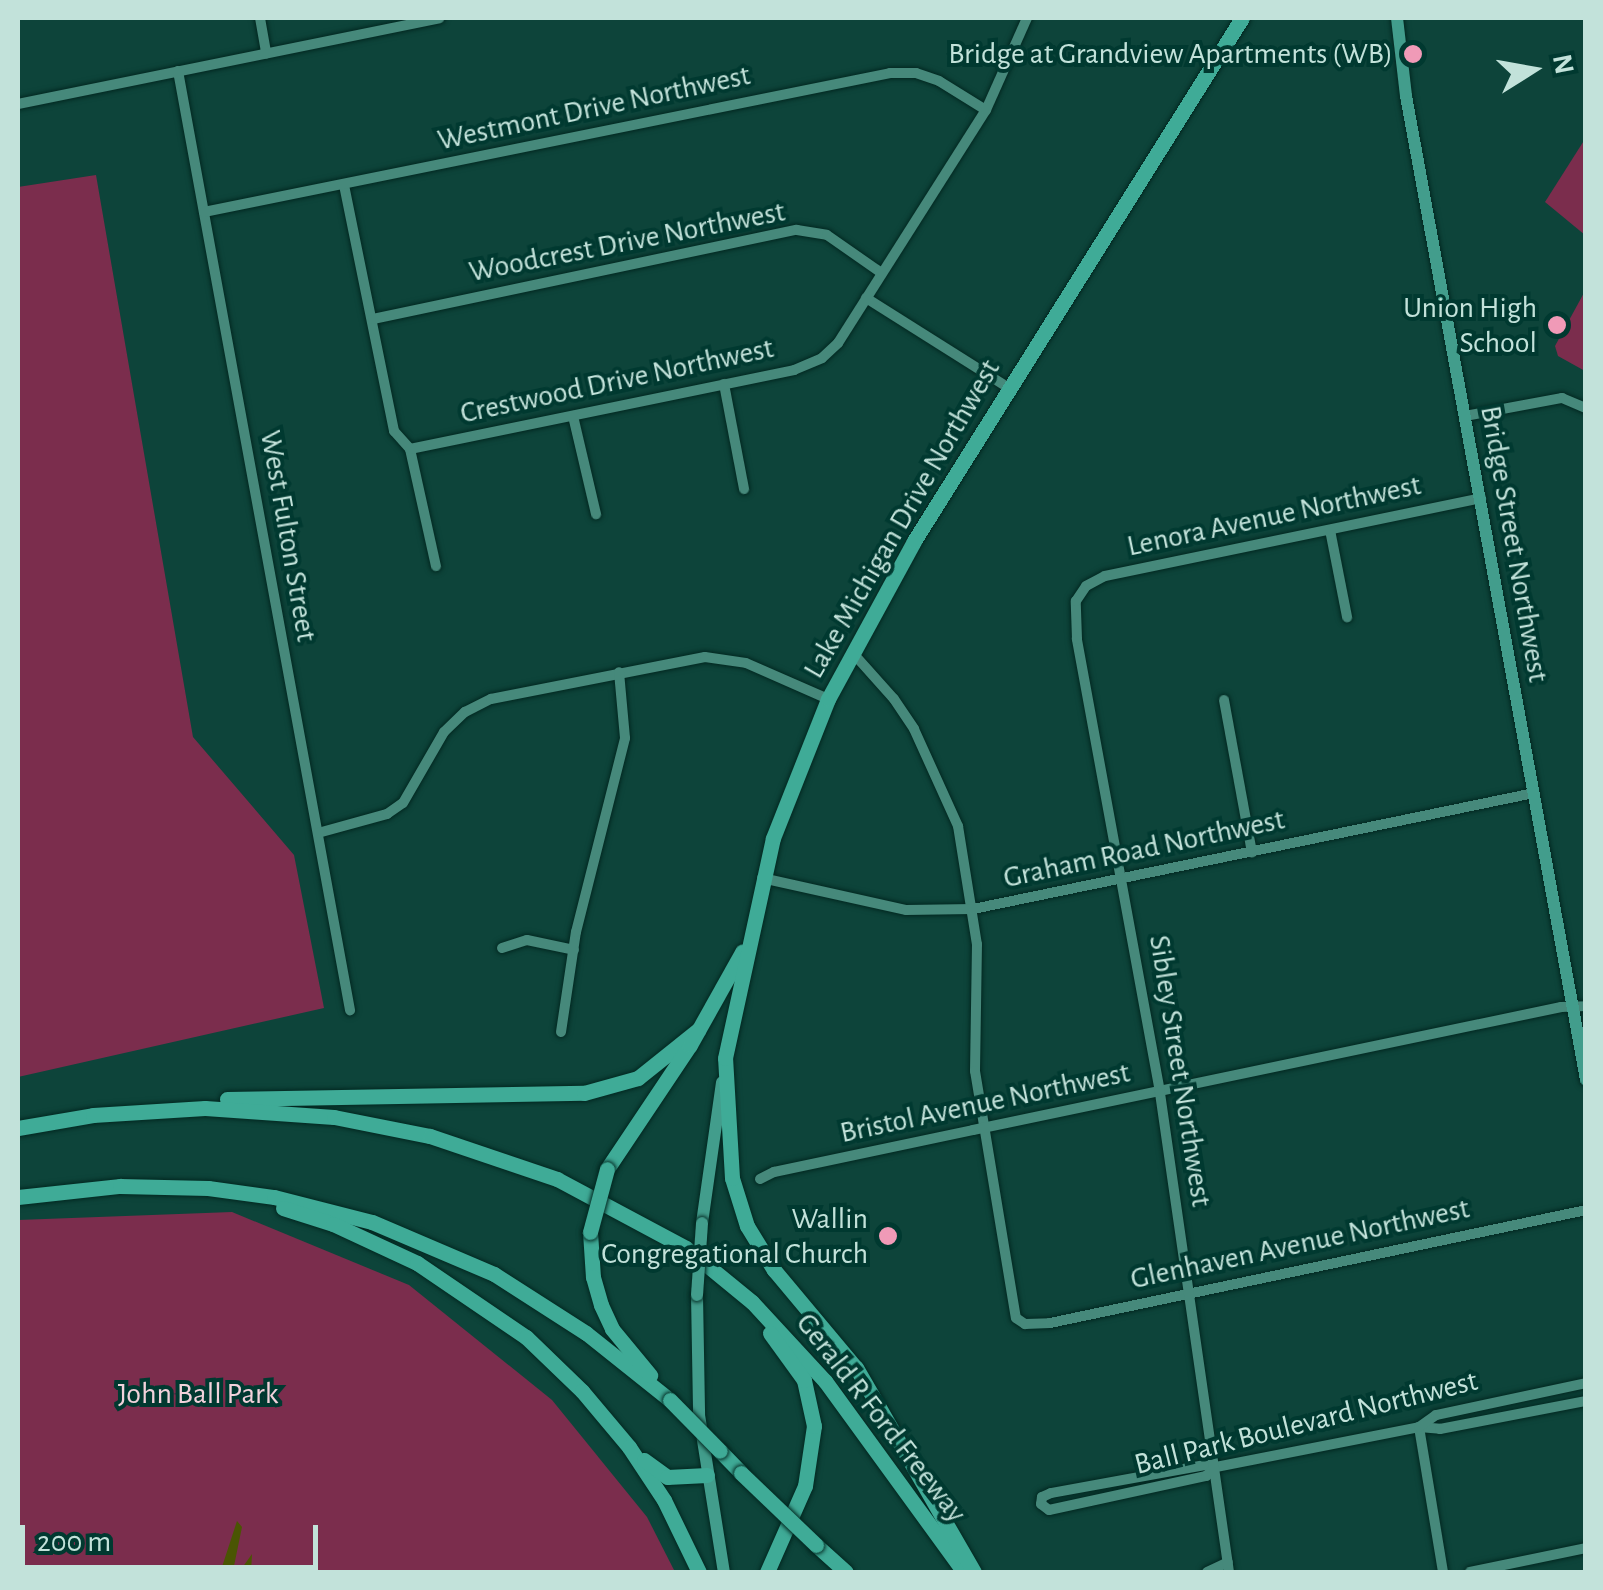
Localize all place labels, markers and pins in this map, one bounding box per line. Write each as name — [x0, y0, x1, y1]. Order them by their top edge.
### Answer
place label: Bridge at Grandview Apartments (WB) — [948, 36, 1393, 72]
marker: Bridge at Grandview Apartments (WB) — [1402, 43, 1424, 65]
place label: Union High School — [1403, 290, 1537, 360]
marker: Union High School — [1546, 314, 1568, 336]
place label: Wallin Congregational Church — [601, 1201, 868, 1272]
marker: Wallin Congregational Church — [877, 1225, 899, 1247]

